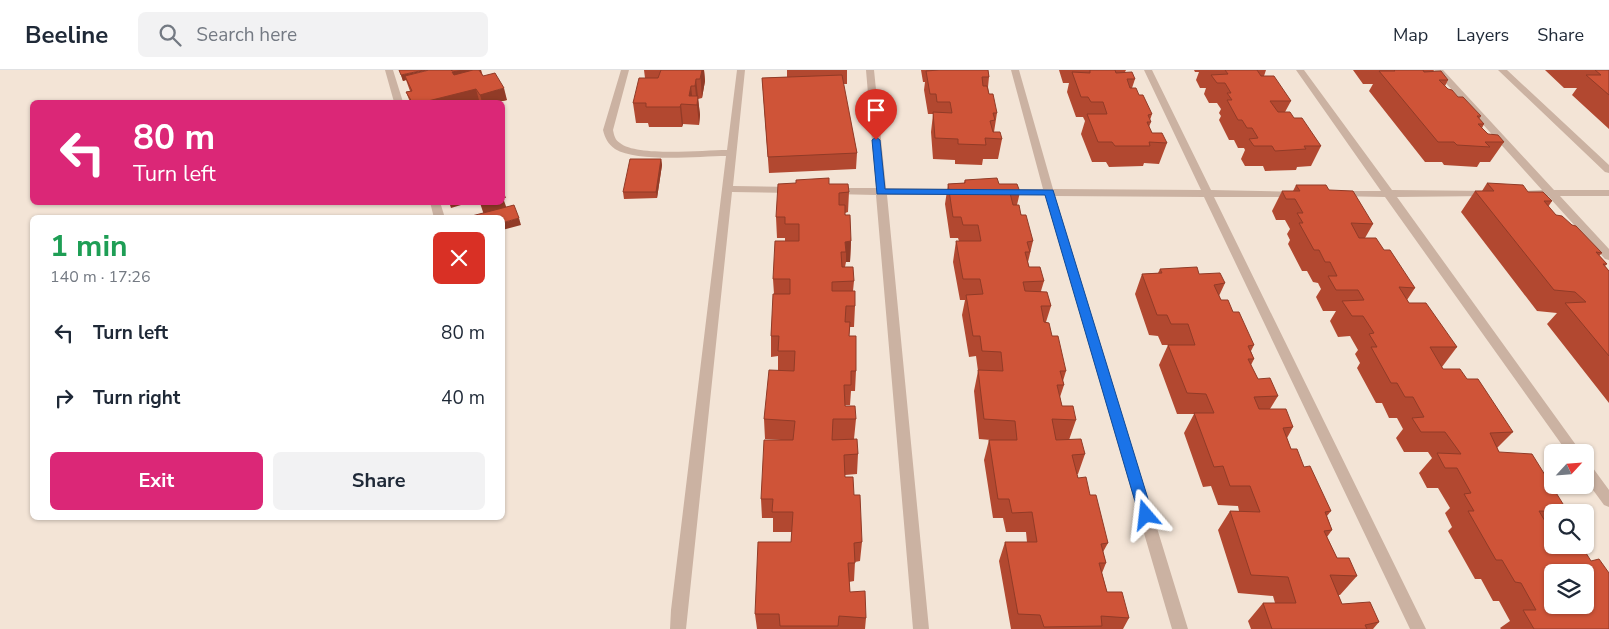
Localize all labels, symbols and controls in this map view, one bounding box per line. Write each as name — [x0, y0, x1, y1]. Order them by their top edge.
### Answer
search box — [138, 12, 488, 57]
text: Beeline — [25, 19, 108, 51]
icon: search — [156, 21, 184, 49]
text: Search here — [196, 22, 297, 48]
text: Map — [1393, 23, 1428, 47]
text: Layers — [1456, 23, 1509, 47]
text: Share — [1537, 23, 1584, 47]
pin — [855, 89, 897, 140]
icon: arrive — [862, 96, 890, 124]
text: 80 m — [133, 114, 215, 161]
icon: left — [50, 120, 115, 185]
text: Turn left — [133, 159, 216, 189]
text: 1 min — [50, 226, 128, 267]
button: close — [433, 232, 485, 284]
text: 140 m · 17:26 — [50, 266, 151, 288]
icon: left — [50, 319, 78, 347]
text: Turn left — [93, 320, 168, 346]
text: 80 m — [441, 320, 485, 346]
icon: right — [50, 384, 78, 412]
text: Turn right — [93, 385, 180, 411]
text: 40 m — [441, 385, 485, 411]
north arrow — [1544, 444, 1594, 494]
map controls — [1544, 444, 1594, 614]
button: Exit — [50, 452, 263, 510]
button: Share — [273, 452, 485, 510]
position arrow — [1119, 488, 1171, 540]
button: search — [1544, 504, 1594, 554]
button: layers — [1544, 564, 1594, 614]

